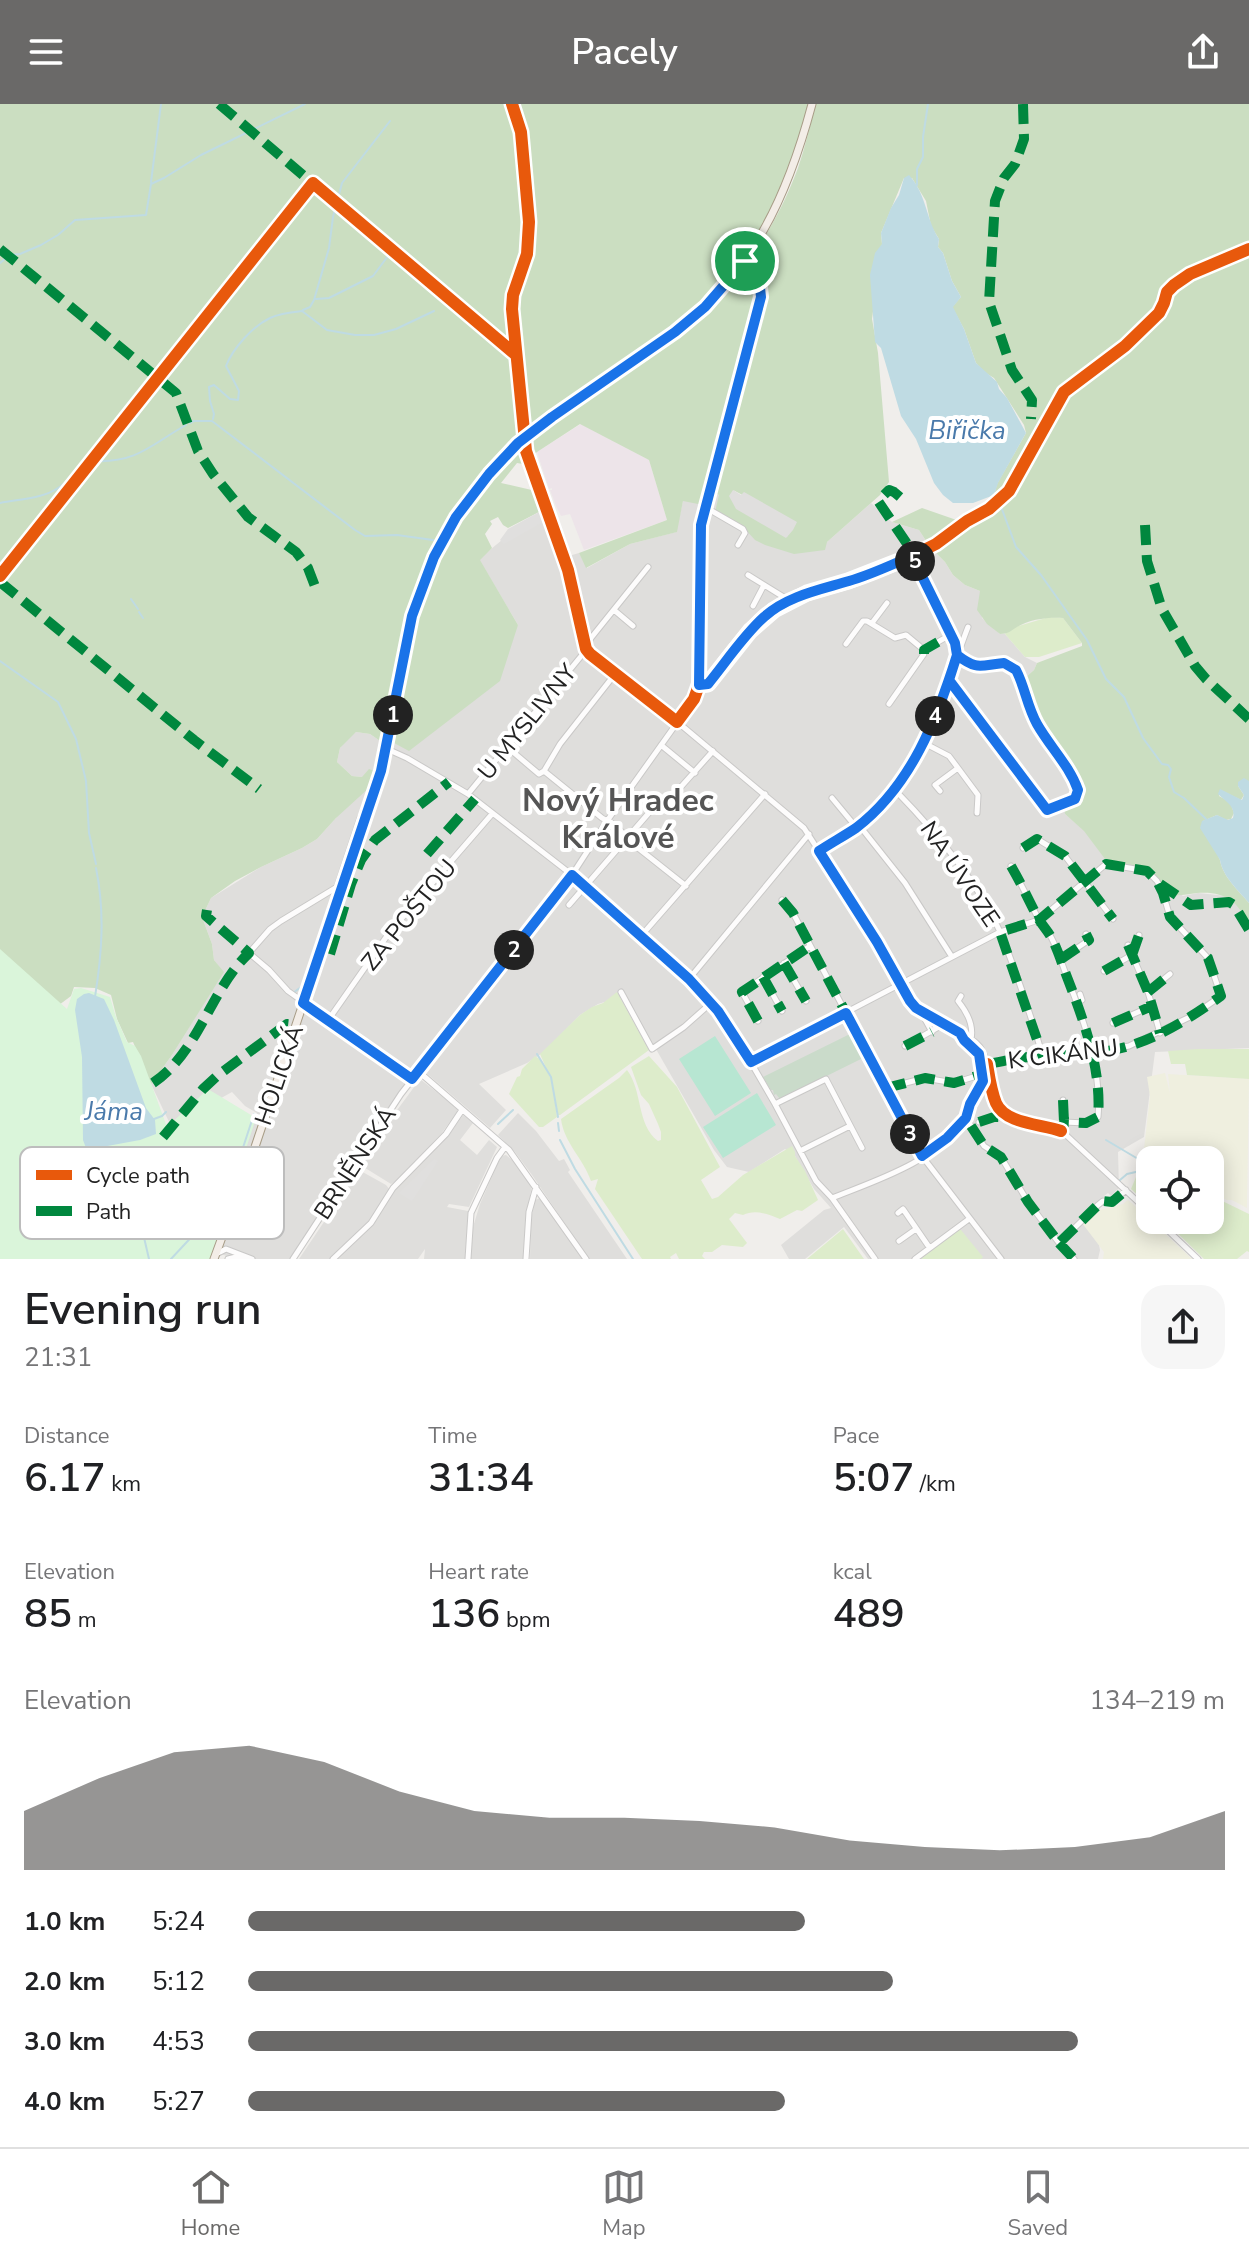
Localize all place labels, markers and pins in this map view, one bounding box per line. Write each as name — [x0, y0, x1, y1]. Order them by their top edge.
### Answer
pin — [711, 227, 779, 295]
pin: 5 — [895, 541, 935, 581]
pin: 1 — [373, 695, 413, 735]
pin: 4 — [915, 696, 955, 736]
pin: 2 — [494, 930, 534, 970]
pin: 3 — [890, 1114, 930, 1154]

